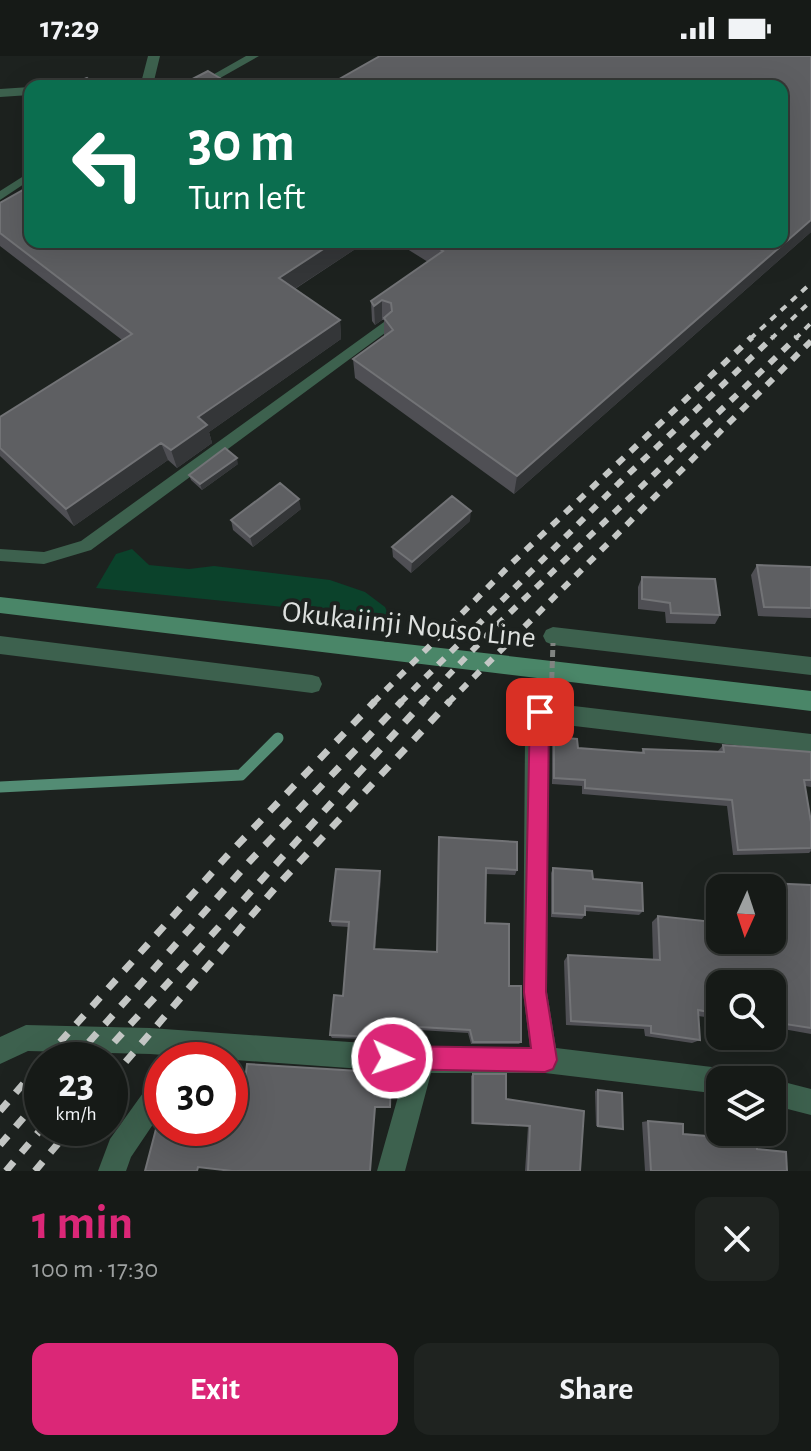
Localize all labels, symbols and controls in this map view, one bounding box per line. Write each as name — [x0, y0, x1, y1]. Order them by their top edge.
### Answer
text: 17:29 — [40, 13, 99, 43]
icon: left — [56, 112, 160, 216]
text: 30 m — [188, 115, 295, 171]
text: Turn left — [188, 180, 305, 216]
street label: Okukaiinji Nouso Line — [281, 597, 537, 653]
pin — [506, 678, 574, 746]
icon: arrive — [518, 690, 562, 734]
north arrow — [706, 874, 786, 954]
map controls — [706, 874, 786, 1146]
button: search — [706, 970, 786, 1050]
position arrow — [350, 1016, 434, 1100]
speed limit sign: 30 — [144, 1042, 248, 1146]
text: 23 — [58, 1064, 94, 1104]
button: layers — [706, 1066, 786, 1146]
text: km/h — [55, 1104, 97, 1124]
button: close — [695, 1197, 779, 1281]
text: 1 min — [32, 1200, 133, 1248]
text: 100 m · 17:30 — [32, 1256, 158, 1282]
button: Exit — [32, 1343, 398, 1435]
button: Share — [414, 1343, 779, 1435]

